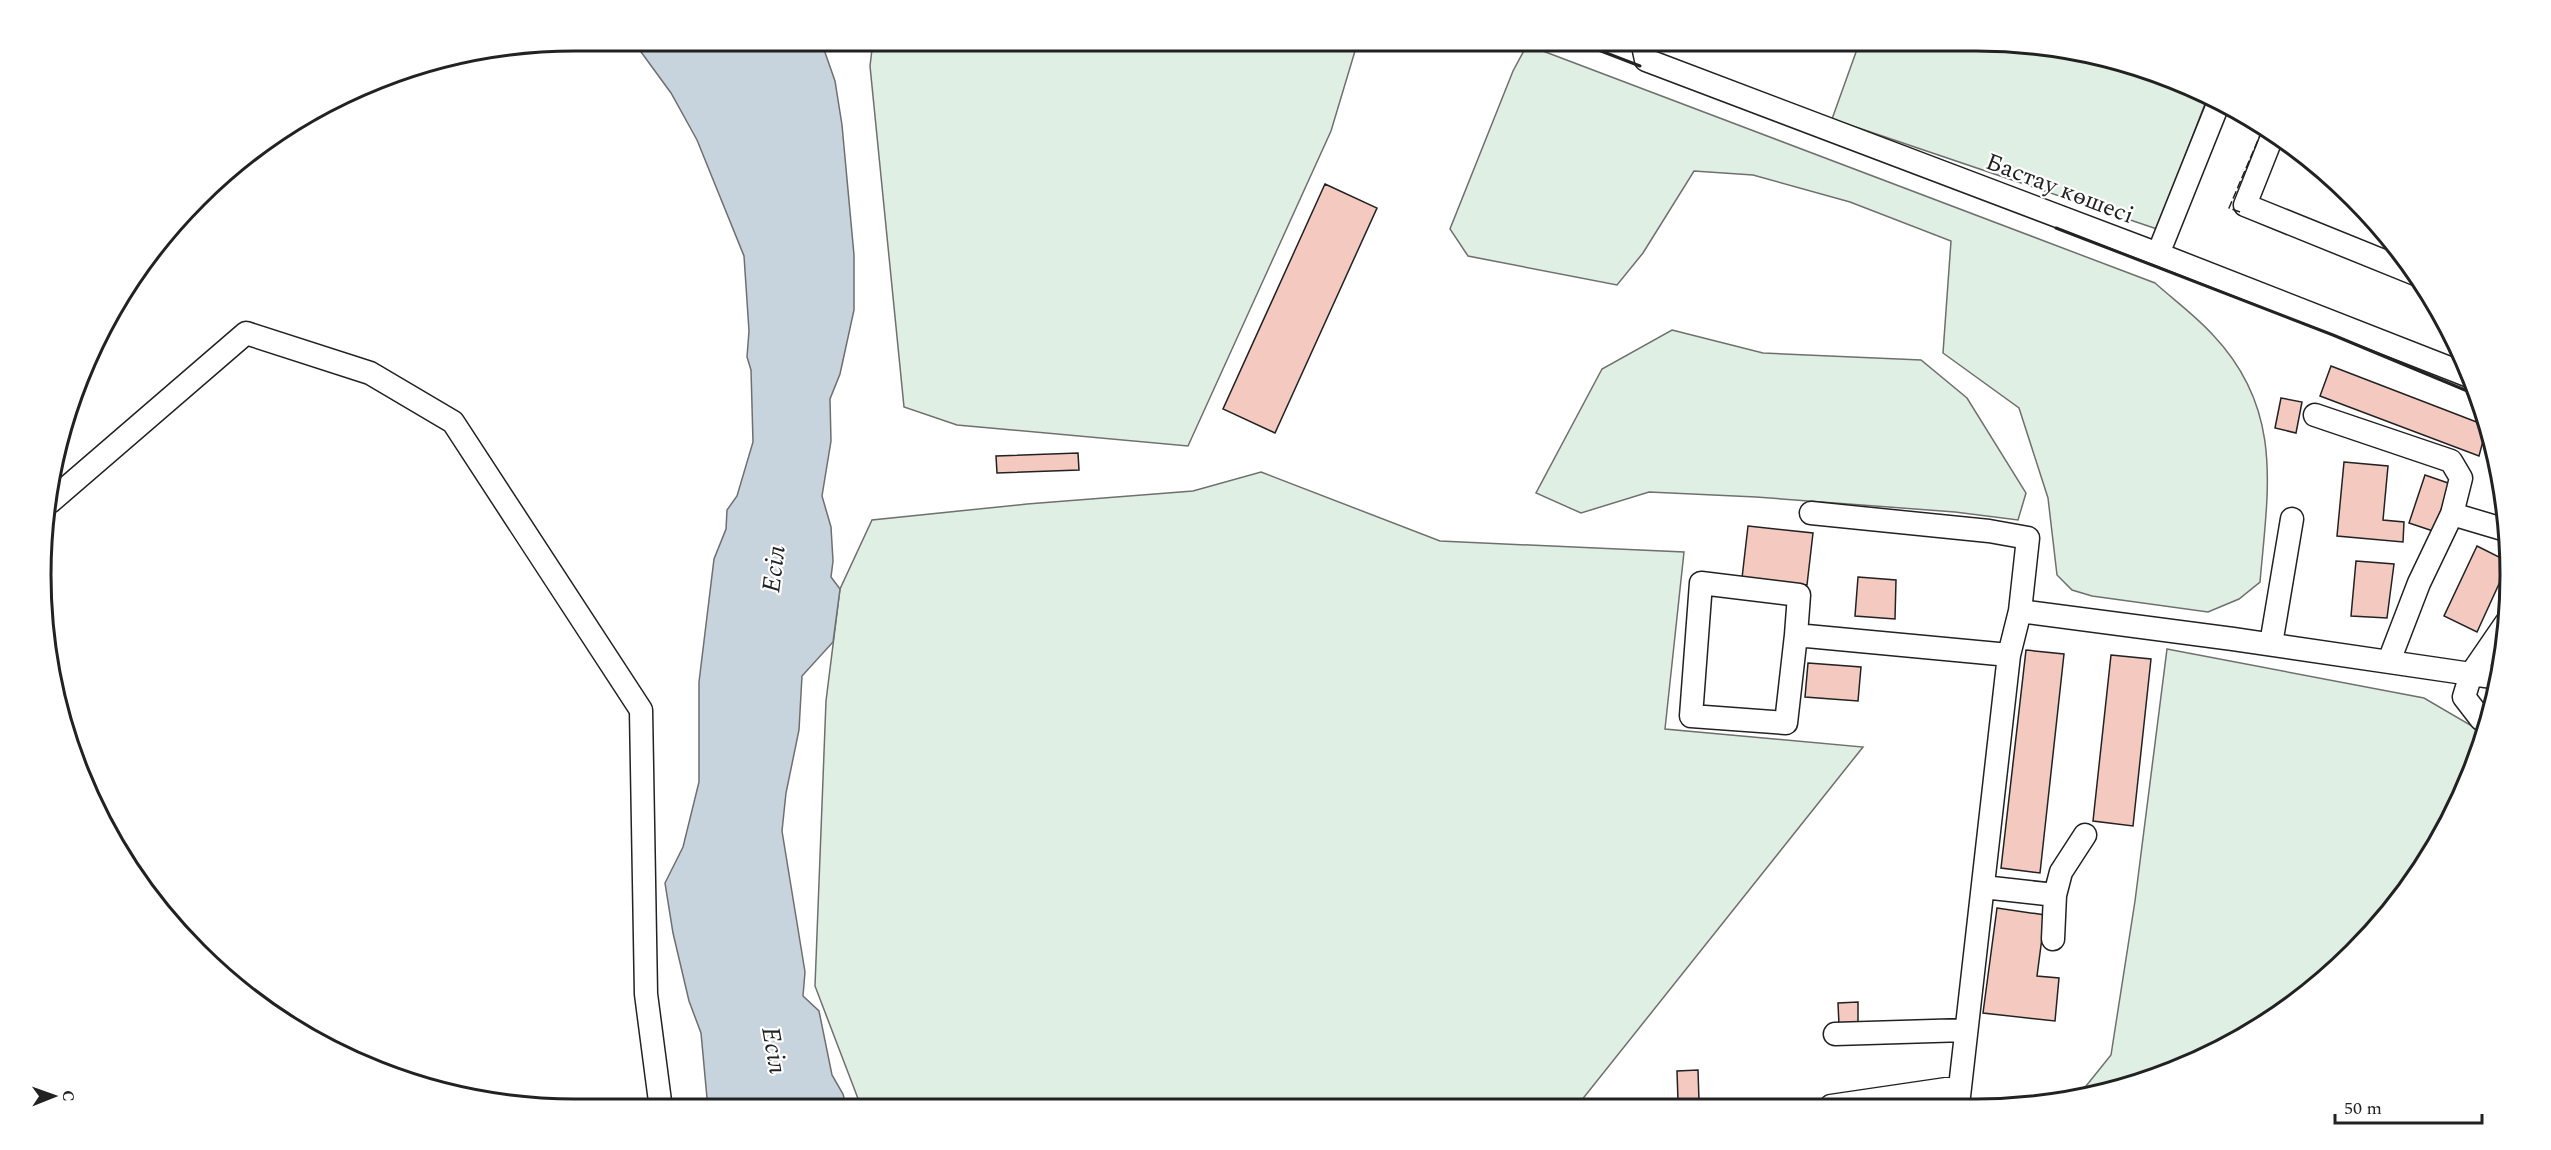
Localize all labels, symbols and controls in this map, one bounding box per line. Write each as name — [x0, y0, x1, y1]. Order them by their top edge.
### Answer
street label: Бастау көшесі — [1980, 144, 2139, 234]
water label: Есіл — [751, 543, 797, 595]
water label: Есіл — [750, 1023, 798, 1077]
north arrow — [24, 1066, 84, 1126]
scale bar — [2335, 1087, 2482, 1125]
text: С — [56, 1090, 80, 1102]
text: 50 m — [2344, 1095, 2382, 1122]

